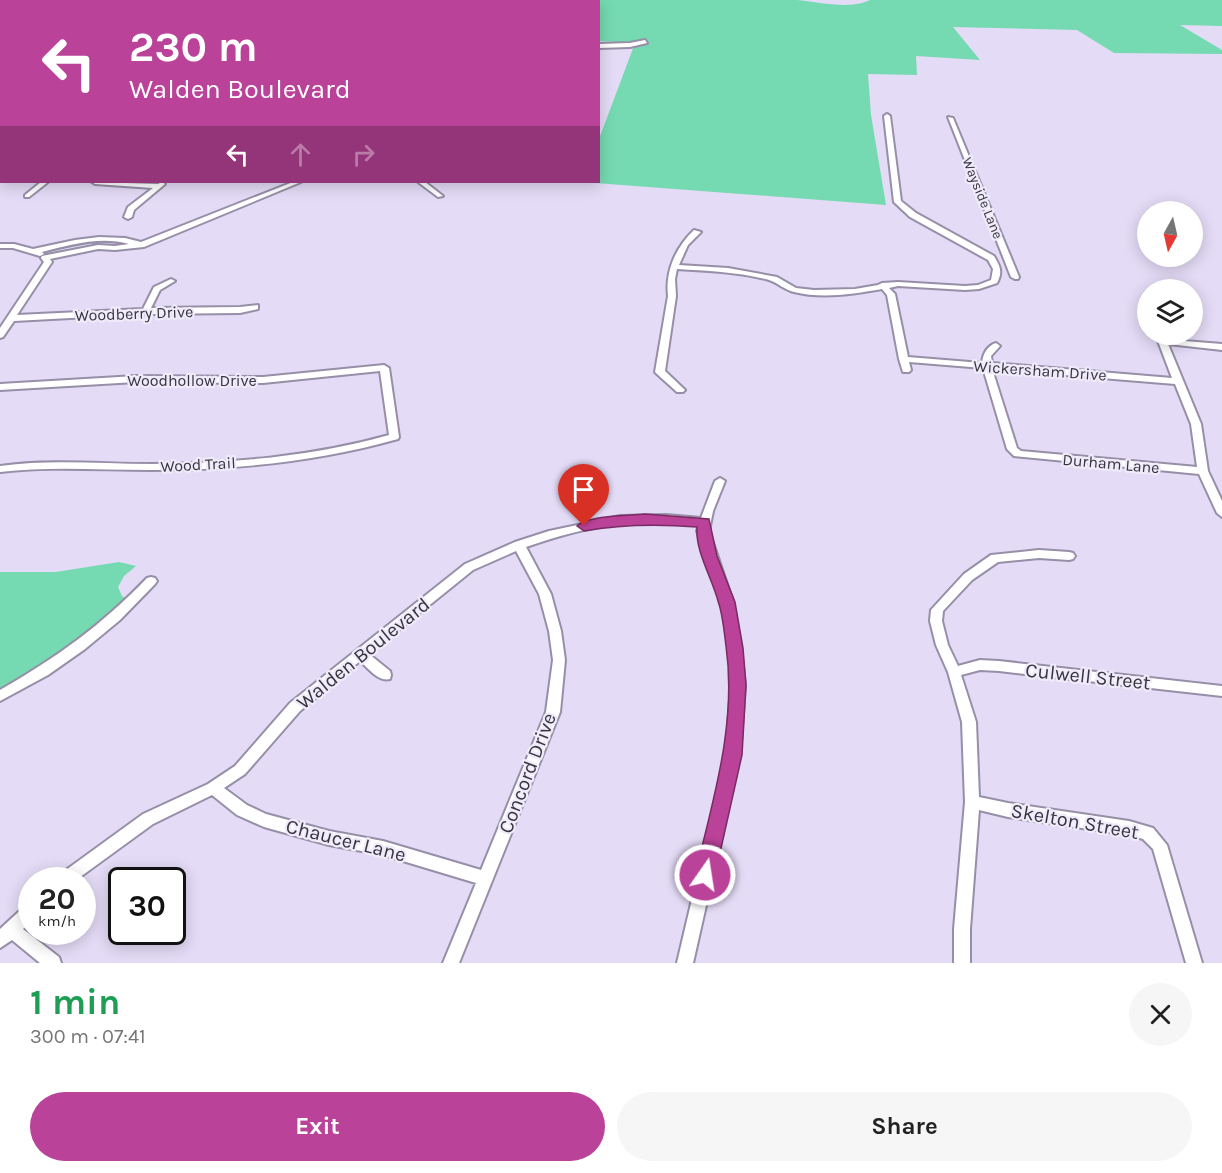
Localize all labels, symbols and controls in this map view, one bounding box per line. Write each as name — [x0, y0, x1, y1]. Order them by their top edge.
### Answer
text: 230 m — [129, 22, 258, 72]
icon: left — [30, 24, 108, 102]
text: Walden Boulevard — [129, 73, 351, 105]
icon: left — [221, 138, 254, 171]
icon: ahead — [284, 138, 317, 171]
icon: right — [347, 138, 380, 171]
street label: Wayside Lane — [958, 155, 1007, 241]
north arrow — [1137, 201, 1203, 267]
map controls — [1137, 201, 1203, 345]
button: layers — [1137, 279, 1203, 345]
street label: Woodberry Drive — [74, 302, 194, 325]
street label: Wickersham Drive — [973, 356, 1107, 385]
street label: Woodhollow Drive — [127, 371, 257, 390]
street label: Durham Lane — [1062, 450, 1160, 477]
street label: Wood Trail — [160, 453, 236, 476]
pin — [558, 464, 609, 526]
icon: arrive — [567, 473, 600, 506]
street label: Walden Boulevard — [292, 593, 434, 714]
street label: Culwell Street — [1024, 658, 1152, 695]
street label: Concord Drive — [494, 710, 561, 837]
street label: Skelton Street — [1009, 799, 1141, 844]
street label: Chaucer Lane — [284, 814, 408, 866]
position arrow — [673, 843, 737, 907]
speed limit sign: 30 — [108, 867, 186, 945]
text: 20 — [38, 881, 76, 917]
text: km/h — [38, 912, 76, 930]
text: 1 min — [30, 981, 120, 1023]
button: close — [1129, 983, 1192, 1046]
text: 300 m · 07:41 — [30, 1025, 146, 1048]
button: Exit — [30, 1092, 605, 1161]
button: Share — [617, 1092, 1192, 1161]

